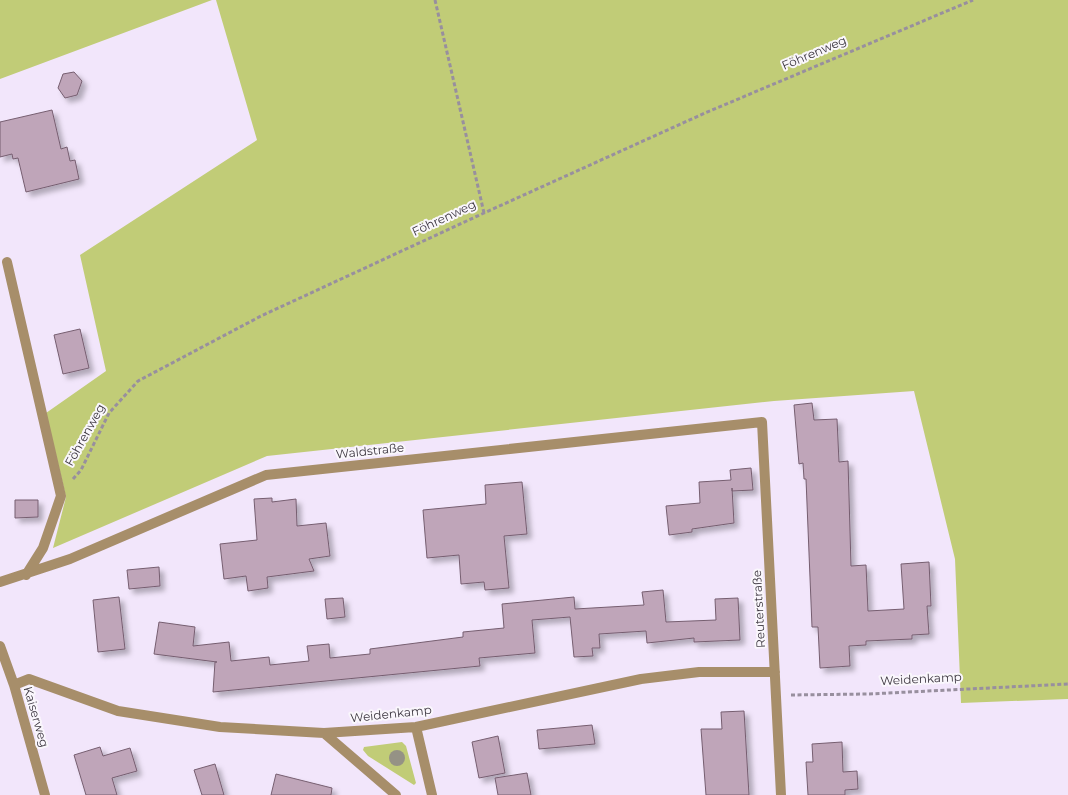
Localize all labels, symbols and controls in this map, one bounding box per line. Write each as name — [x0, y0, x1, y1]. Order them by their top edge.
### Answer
street label: Föhrenweg — [779, 32, 848, 73]
street label: Föhrenweg — [409, 196, 478, 239]
street label: Föhrenweg — [61, 401, 108, 468]
street label: Waldstraße — [335, 439, 405, 462]
street label: Reuterstraße — [749, 570, 768, 648]
street label: Weidenkamp — [880, 669, 962, 688]
street label: Kaiserweg — [21, 685, 52, 749]
street label: Weidenkamp — [350, 702, 432, 725]

